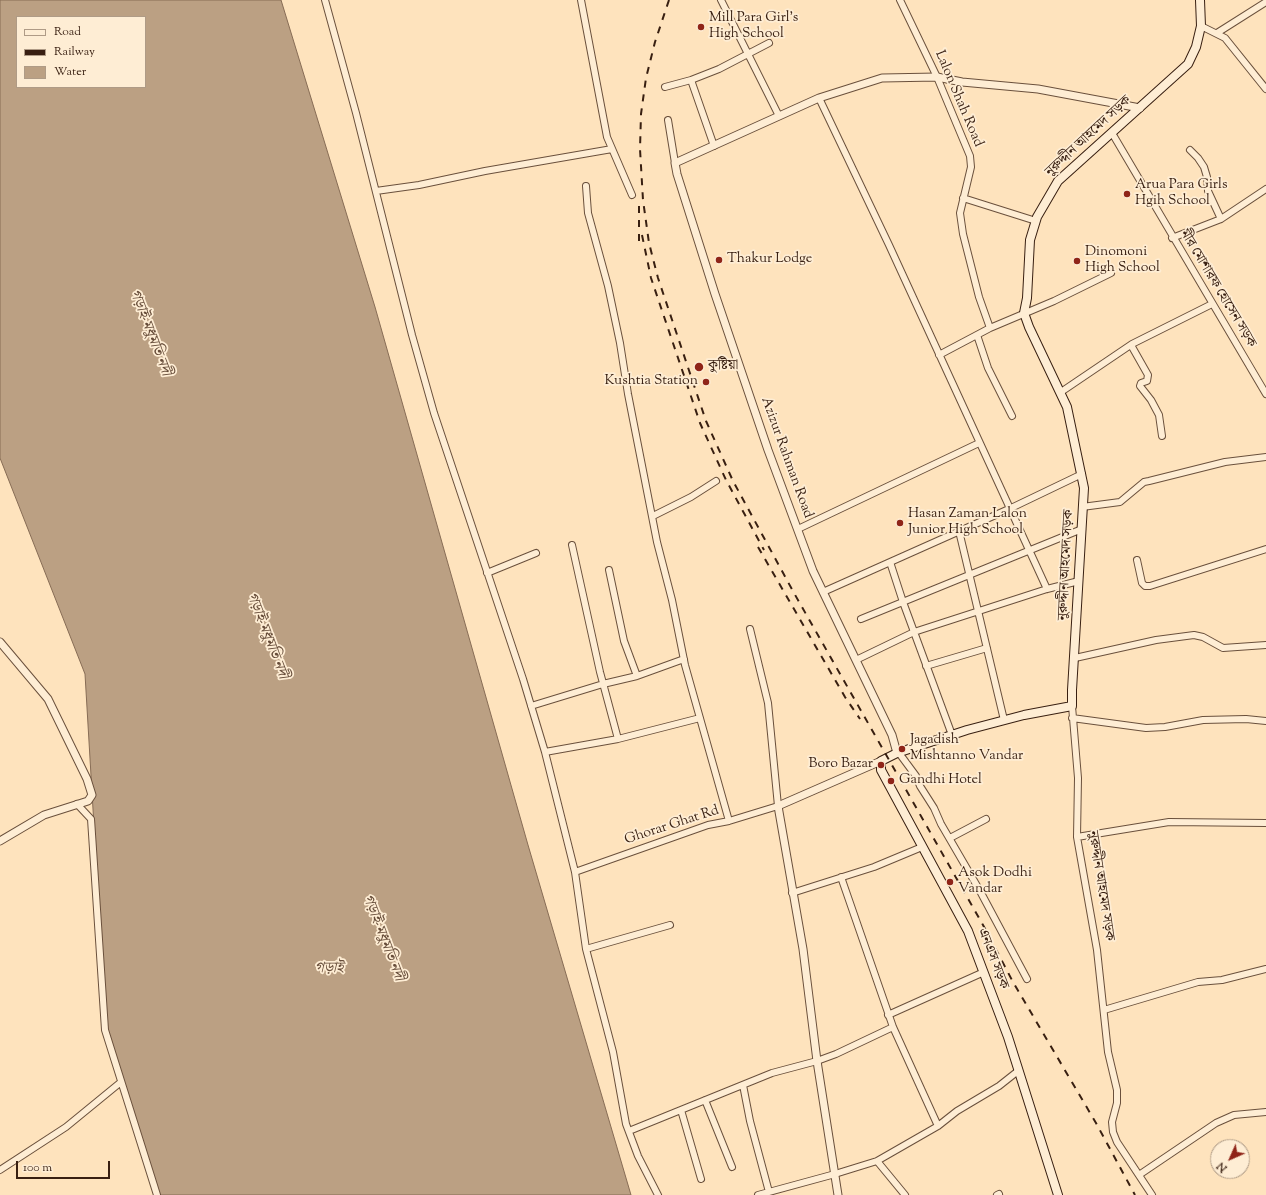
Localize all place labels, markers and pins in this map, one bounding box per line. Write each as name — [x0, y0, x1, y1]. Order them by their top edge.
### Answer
place label: Mill Para Girl's High School — [709, 11, 798, 44]
marker: Mill Para Girl's High School — [696, 22, 706, 32]
place label: Arua Para Girls Hgih School — [1135, 178, 1227, 210]
marker: Arua Para Girls Hgih School — [1122, 189, 1132, 199]
place label: Dinomoni High School — [1085, 245, 1160, 278]
place label: Thakur Lodge — [727, 252, 812, 268]
marker: Thakur Lodge — [714, 255, 724, 265]
marker: Dinomoni High School — [1072, 256, 1082, 266]
place label: কুষ্টিয়া — [708, 359, 738, 375]
marker: কুষ্টিয়া — [693, 361, 705, 373]
place label: Kushtia Station — [604, 374, 698, 390]
marker: Kushtia Station — [701, 377, 711, 387]
place label: Hasan Zaman Lalon Junior High School — [908, 507, 1027, 540]
marker: Hasan Zaman Lalon Junior High School — [895, 518, 905, 528]
place label: Jagadish Mishtanno Vandar — [910, 733, 1023, 766]
marker: Jagadish Mishtanno Vandar — [897, 744, 907, 754]
place label: Boro Bazar — [809, 757, 873, 773]
marker: Boro Bazar — [876, 760, 886, 770]
place label: Gandhi Hotel — [899, 773, 982, 789]
marker: Gandhi Hotel — [886, 776, 896, 786]
place label: Asok Dodhi Vandar — [958, 866, 1032, 898]
marker: Asok Dodhi Vandar — [945, 877, 955, 887]

